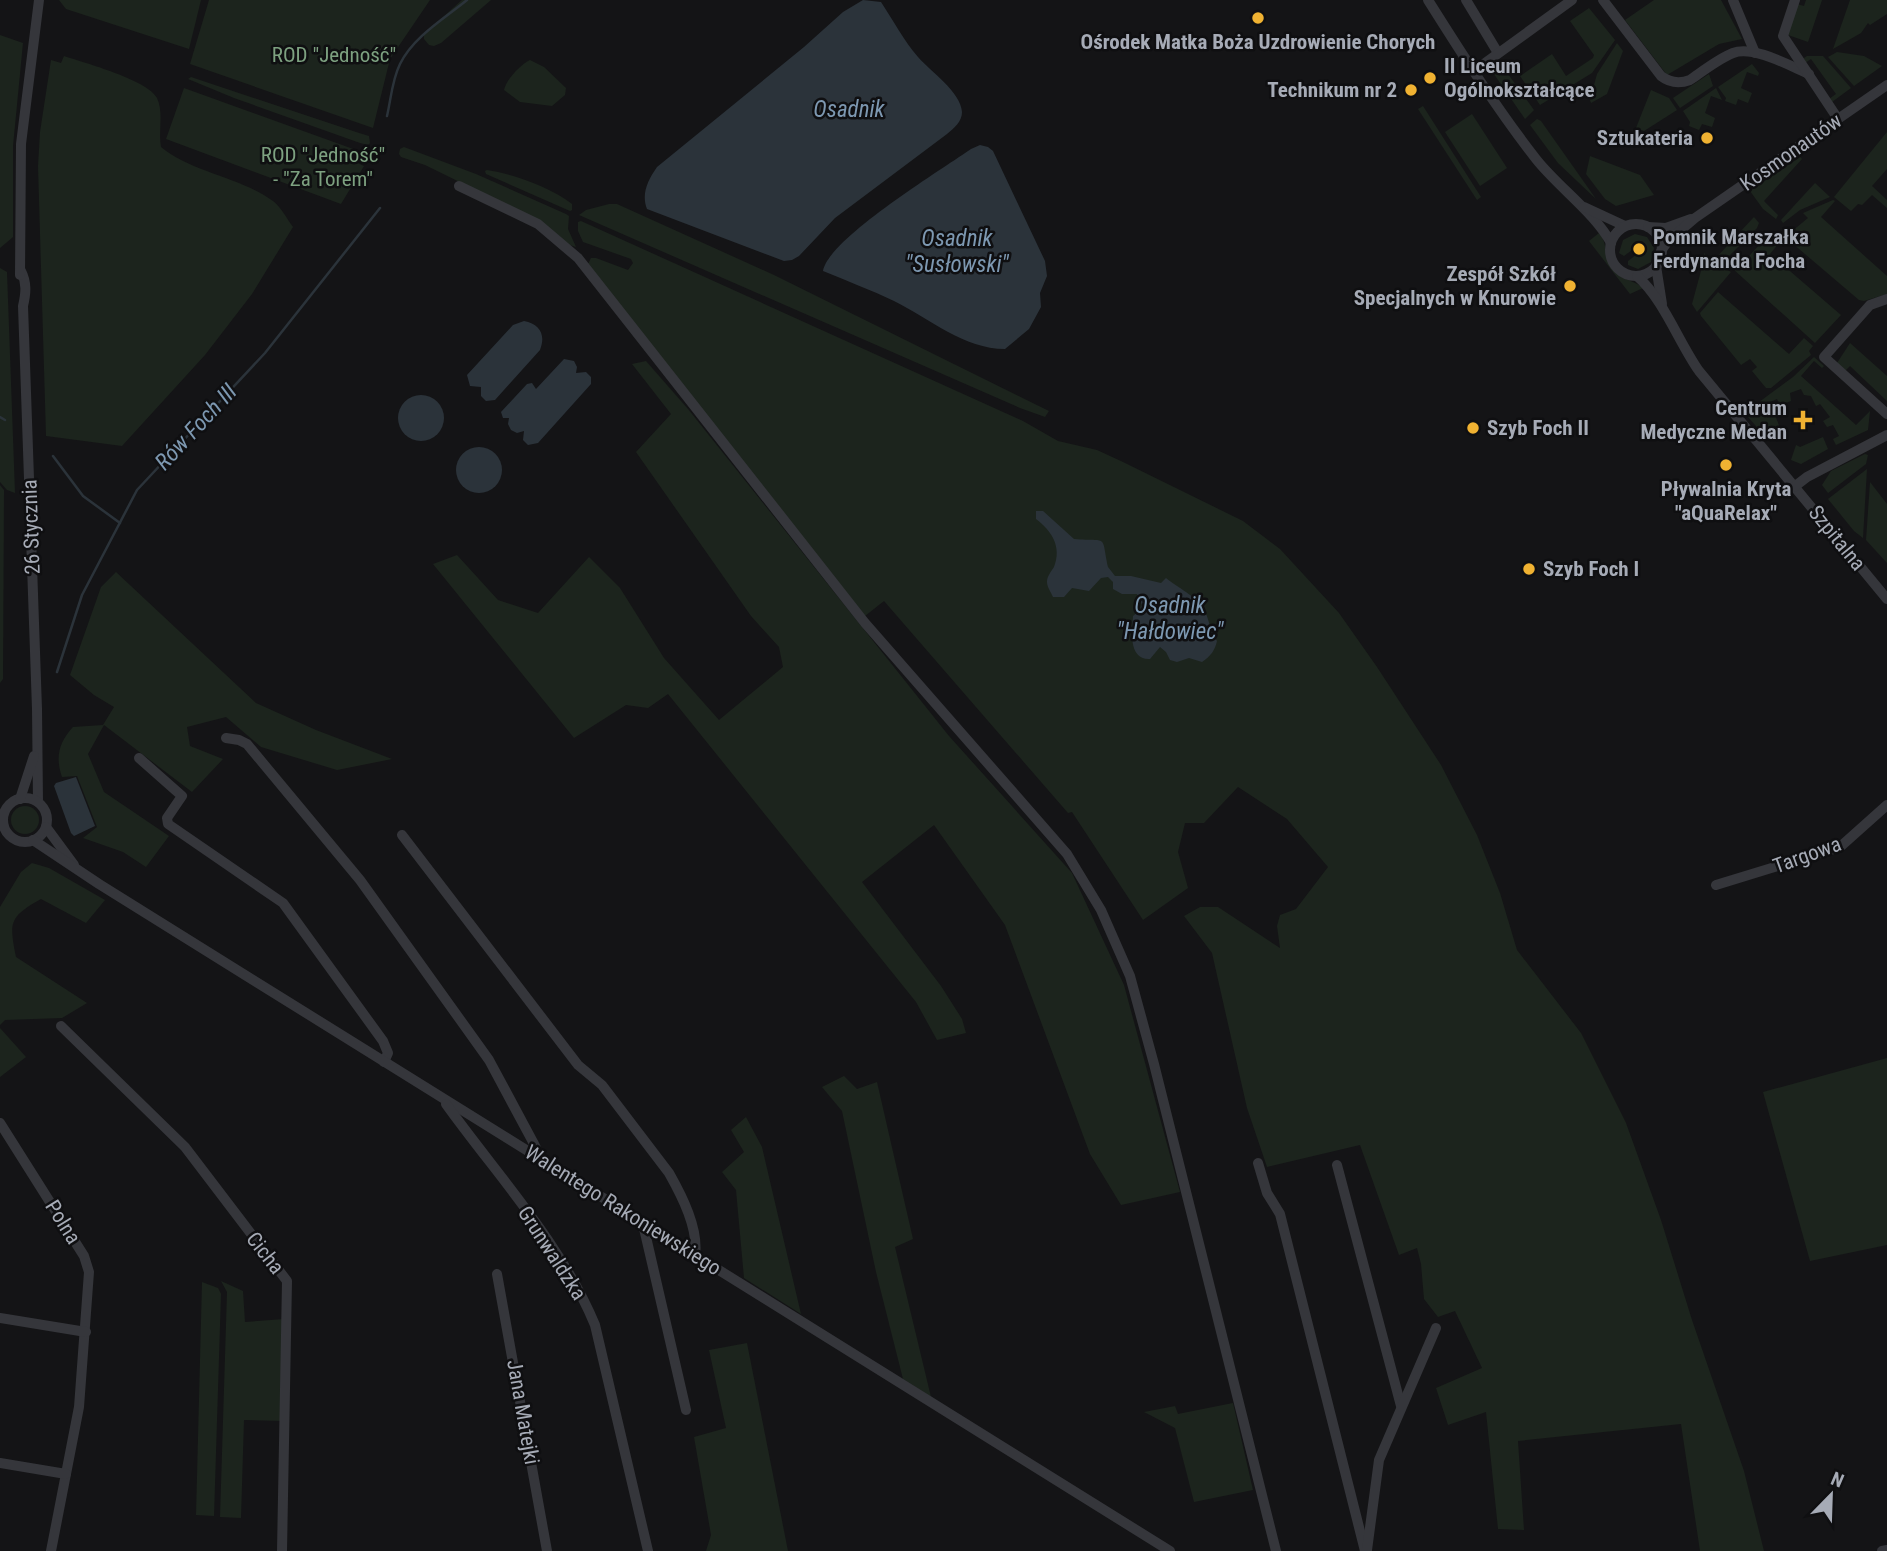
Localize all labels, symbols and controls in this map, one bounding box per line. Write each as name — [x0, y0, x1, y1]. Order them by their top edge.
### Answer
marker: Ośrodek Matka Boża Uzdrowienie Chorych — [1250, 10, 1266, 26]
place label: Ośrodek Matka Boża Uzdrowienie Chorych — [1081, 30, 1435, 54]
park label: ROD "Jedność" — [272, 43, 396, 67]
place label: II Liceum Ogólnokształcące — [1444, 54, 1594, 102]
marker: II Liceum Ogólnokształcące — [1422, 70, 1438, 86]
place label: Technikum nr 2 — [1267, 78, 1397, 102]
marker: Technikum nr 2 — [1403, 82, 1419, 98]
water label: Osadnik — [813, 96, 886, 123]
street label: Kosmonautów — [1736, 108, 1847, 196]
place label: Sztukateria — [1597, 126, 1693, 150]
marker: Sztukateria — [1699, 130, 1715, 146]
park label: ROD "Jedność" - "Za Torem" — [261, 143, 385, 191]
water label: Osadnik "Susłowski" — [905, 225, 1010, 278]
place label: Pomnik Marszałka Ferdynanda Focha — [1653, 225, 1809, 273]
marker: Pomnik Marszałka Ferdynanda Focha — [1631, 241, 1647, 257]
place label: Zespół Szkół Specjalnych w Knurowie — [1354, 262, 1556, 310]
marker: Zespół Szkół Specjalnych w Knurowie — [1562, 278, 1578, 294]
water label: Rów Foch III — [149, 378, 243, 476]
place label: Centrum Medyczne Medan — [1640, 396, 1787, 444]
marker: Centrum Medyczne Medan — [1793, 410, 1813, 430]
place label: Szyb Foch II — [1487, 416, 1589, 440]
marker: Szyb Foch II — [1465, 420, 1481, 436]
marker: Pływalnia Kryta "aQuaRelax" — [1718, 457, 1734, 473]
place label: Pływalnia Kryta "aQuaRelax" — [1661, 477, 1791, 525]
street label: 26 Stycznia — [17, 479, 45, 575]
street label: Szpitalna — [1804, 501, 1870, 575]
place label: Szyb Foch I — [1543, 557, 1639, 581]
marker: Szyb Foch I — [1521, 561, 1537, 577]
water label: Osadnik "Hałdowiec" — [1117, 592, 1224, 645]
street label: Targowa — [1770, 832, 1844, 878]
street label: Walentego Rakoniewskiego — [521, 1140, 725, 1280]
street label: Polna — [40, 1196, 86, 1248]
street label: Grunwaldzka — [513, 1202, 591, 1304]
street label: Cicha — [241, 1227, 289, 1279]
street label: Jana Matejki — [502, 1358, 544, 1466]
north arrow — [1796, 1460, 1866, 1530]
text: N — [1828, 1467, 1847, 1493]

